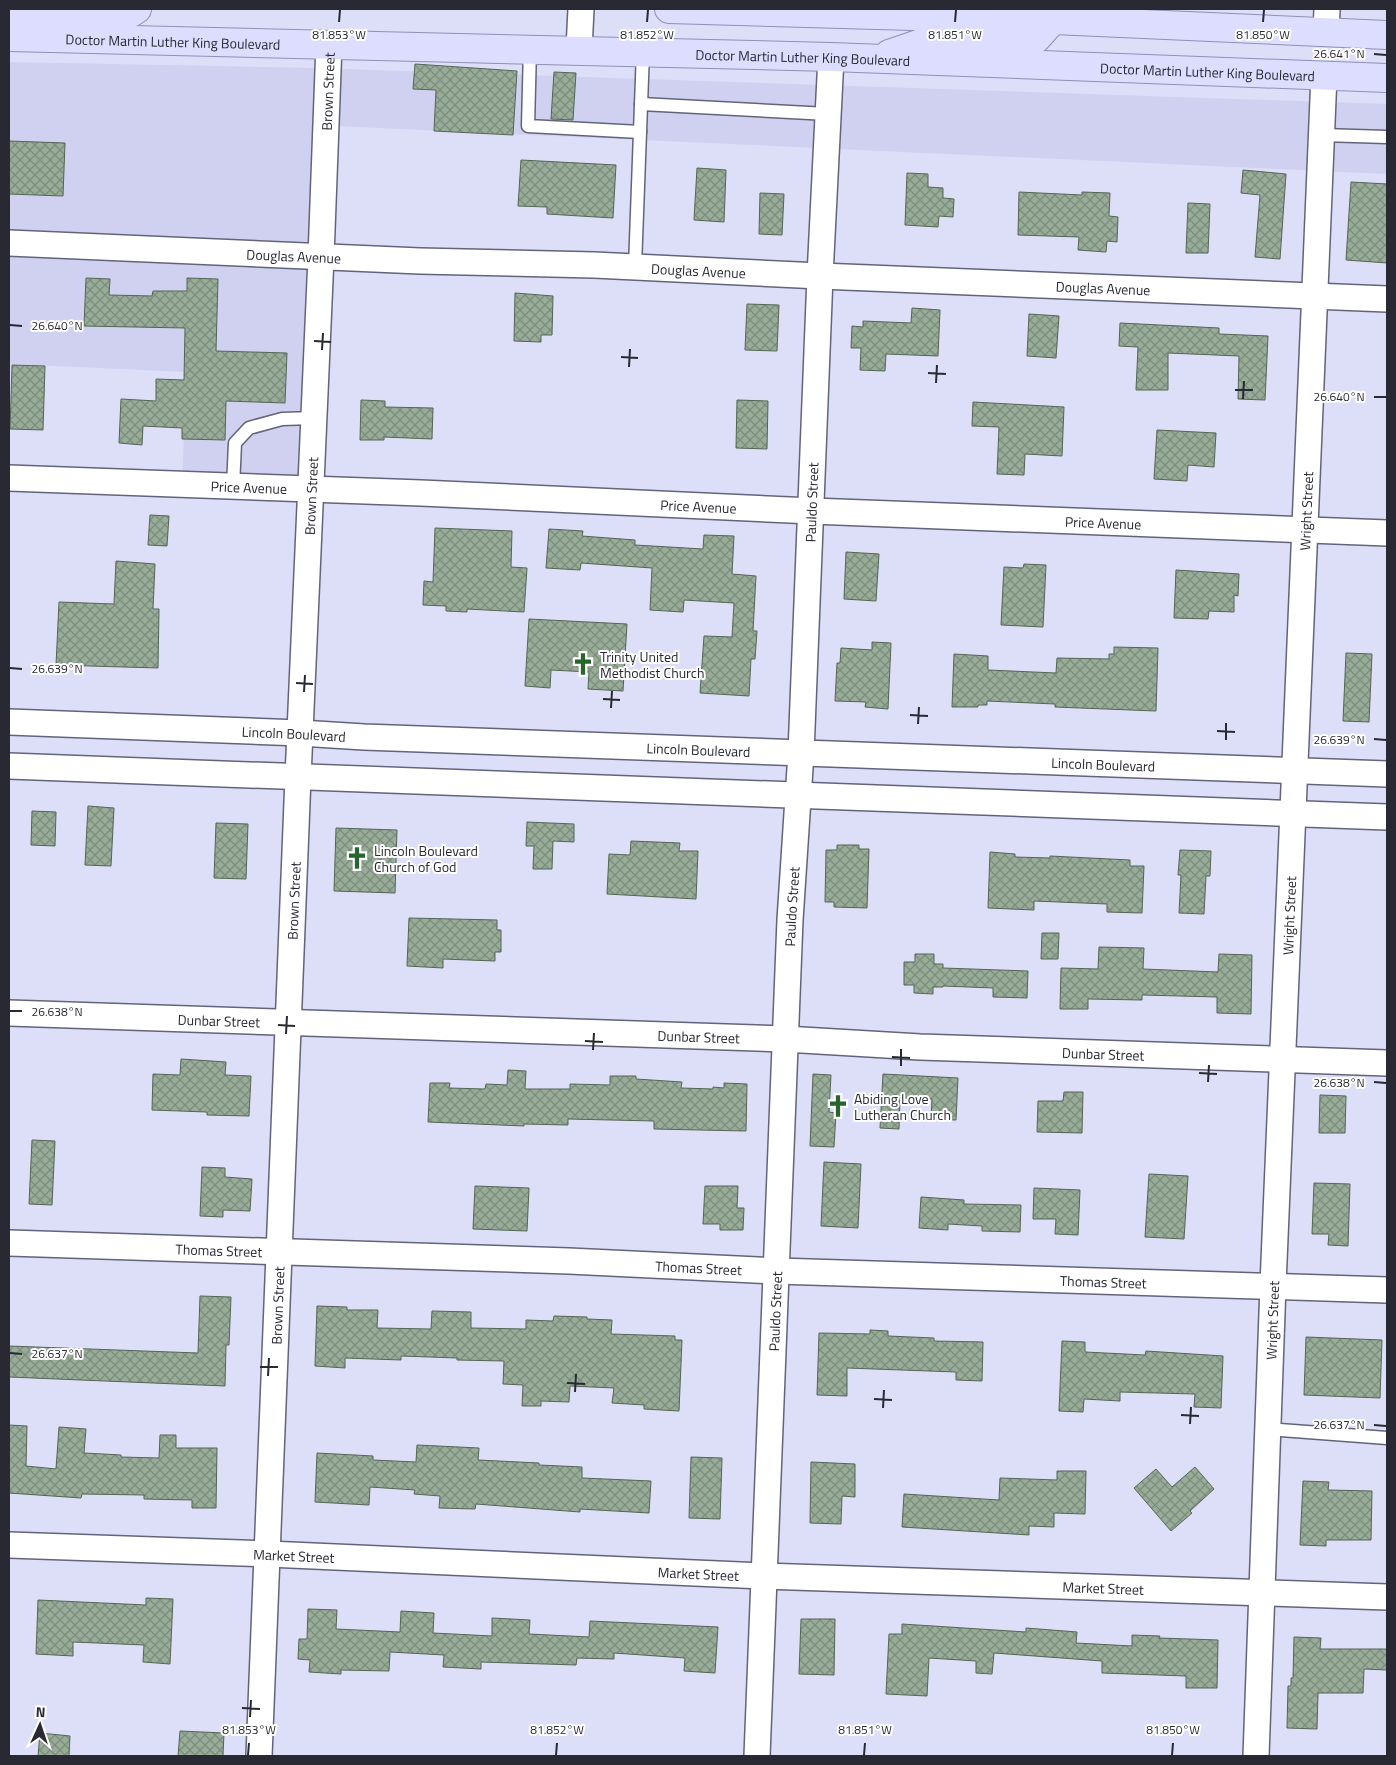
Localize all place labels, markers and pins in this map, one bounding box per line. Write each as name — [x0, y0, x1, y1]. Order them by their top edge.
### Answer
place label: Trinity United Methodist Church — [600, 646, 704, 683]
church icon: Trinity United Methodist Church — [570, 651, 596, 677]
place label: Lincoln Boulevard Church of God — [374, 840, 478, 877]
church icon: Lincoln Boulevard Church of God — [344, 845, 370, 871]
place label: Abiding Love Lutheran Church — [854, 1088, 951, 1125]
church icon: Abiding Love Lutheran Church — [825, 1093, 851, 1119]

